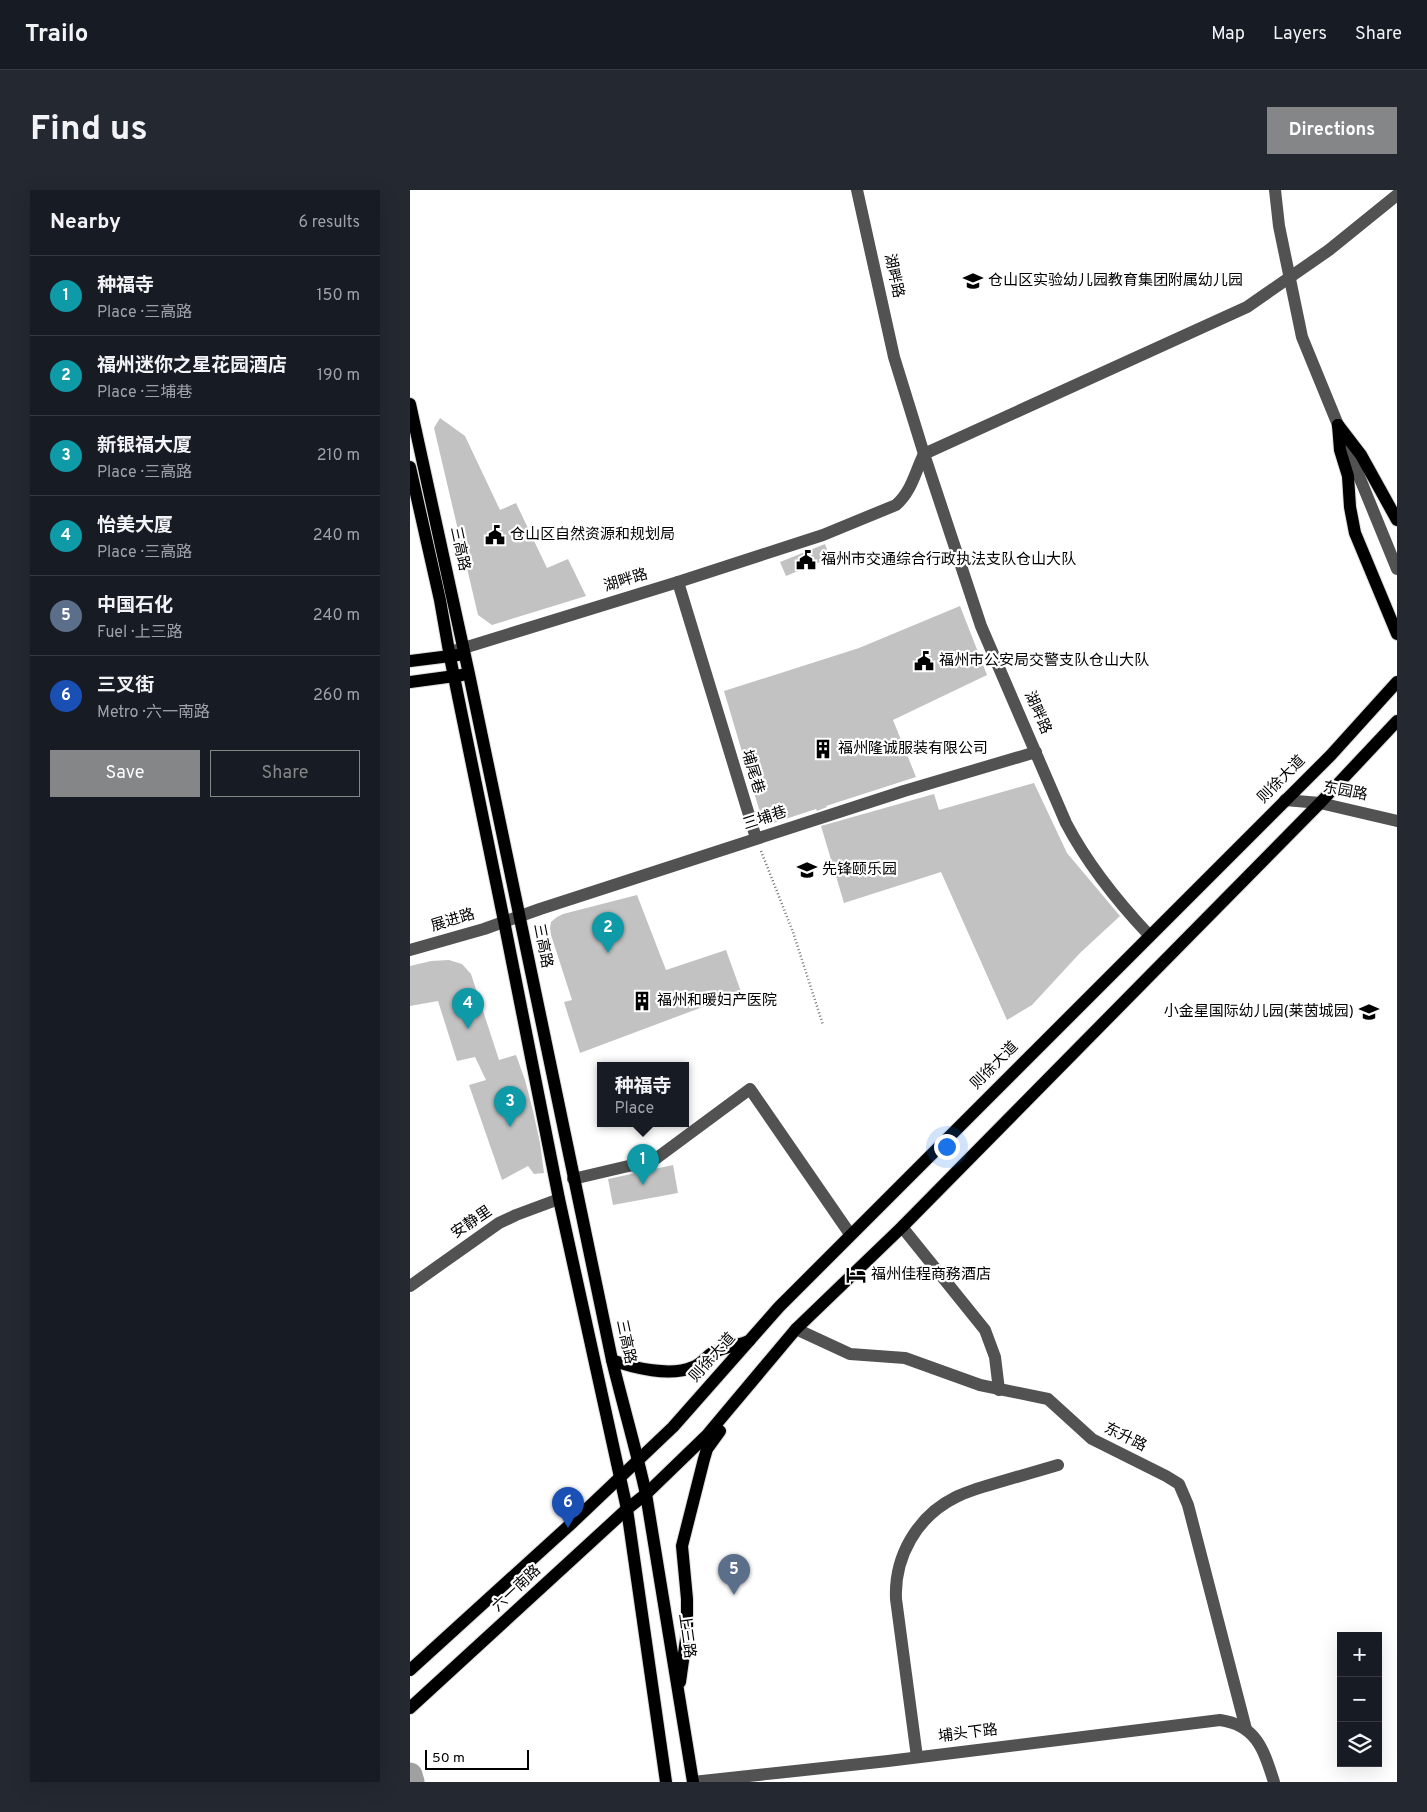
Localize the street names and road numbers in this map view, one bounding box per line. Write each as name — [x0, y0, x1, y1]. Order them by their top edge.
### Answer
street label: 湖畔路 — [879, 252, 907, 300]
street label: 三高路 — [445, 525, 473, 573]
street label: 湖畔路 — [602, 565, 650, 597]
street label: 湖畔路 — [1019, 689, 1055, 737]
street label: 埔尾巷 — [736, 747, 769, 796]
street label: 则徐大道 — [1254, 752, 1310, 808]
street label: 东园路 — [1321, 778, 1369, 806]
street label: 三埔巷 — [740, 802, 789, 835]
street label: 展进路 — [429, 905, 477, 937]
street label: 三高路 — [528, 922, 556, 970]
street label: 则徐大道 — [967, 1038, 1023, 1094]
street label: 安静里 — [448, 1203, 496, 1243]
street label: 三高路 — [611, 1318, 639, 1366]
street label: 则徐大道 — [686, 1329, 740, 1387]
street label: 东升路 — [1101, 1420, 1149, 1456]
street label: 六一南路 — [489, 1562, 545, 1616]
street label: 上三路 — [673, 1612, 699, 1660]
street label: 埔头下路 — [937, 1720, 999, 1747]

